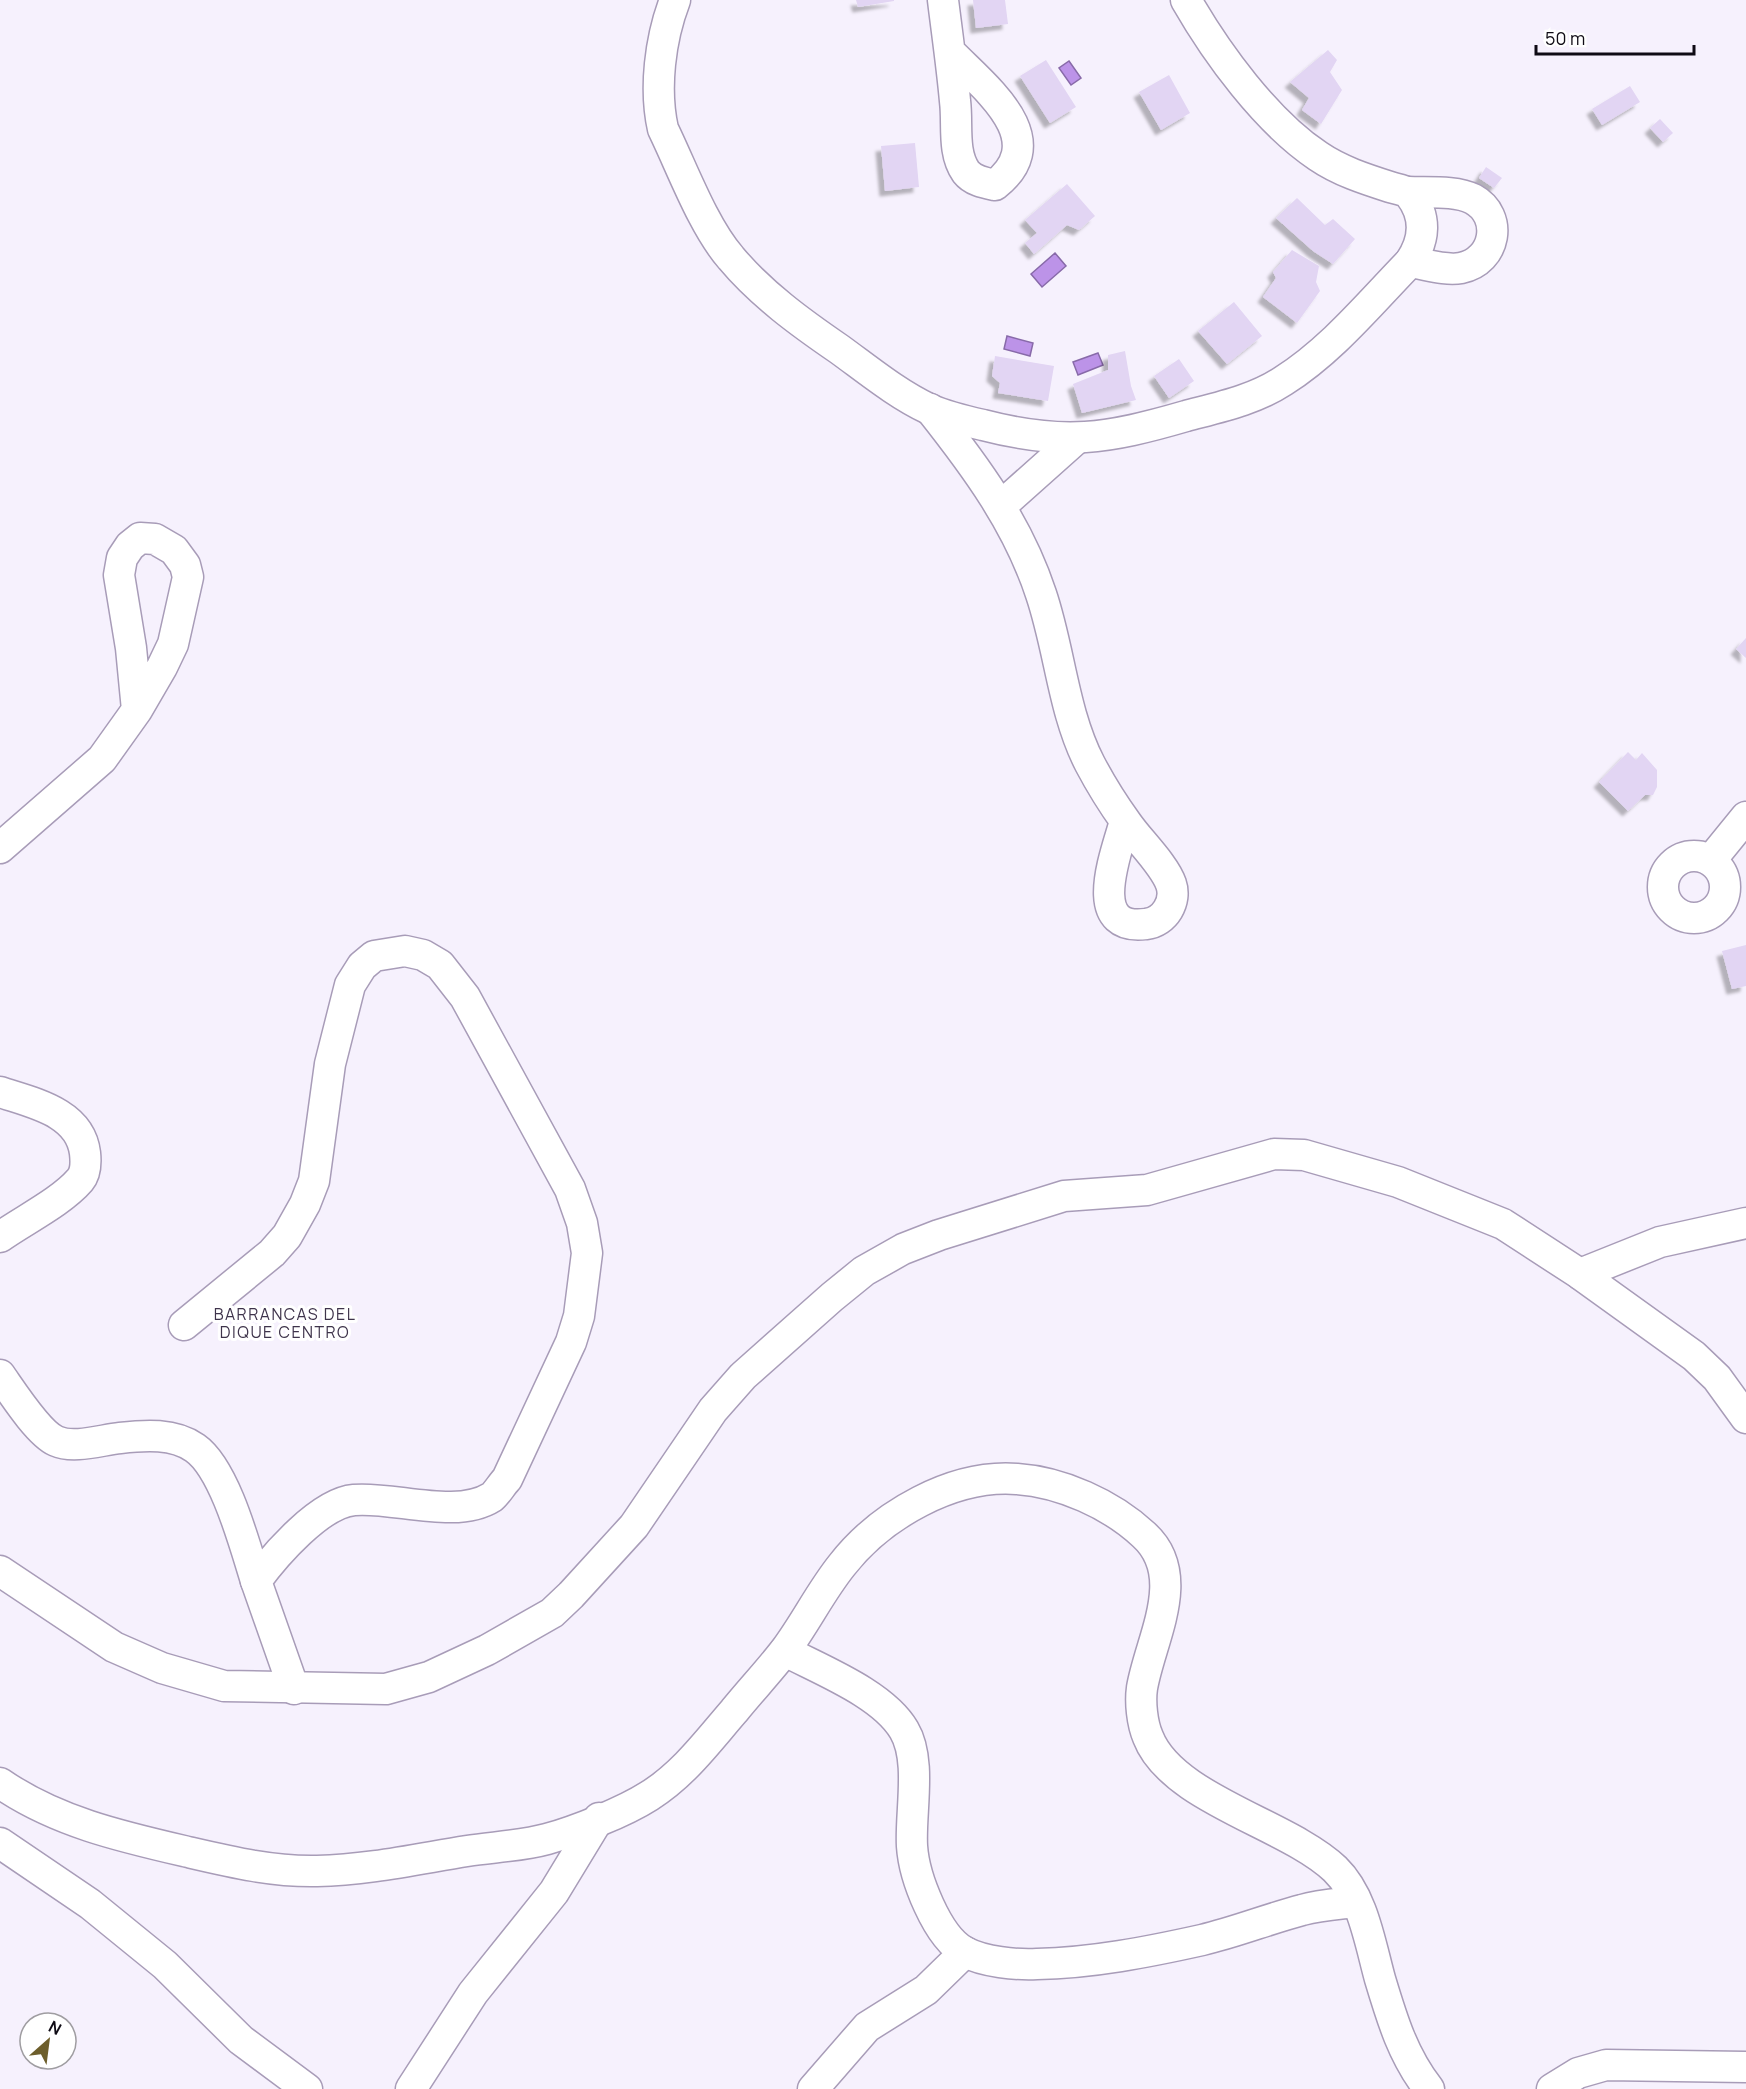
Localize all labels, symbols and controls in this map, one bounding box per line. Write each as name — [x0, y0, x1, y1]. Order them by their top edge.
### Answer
scale bar — [1536, 18, 1694, 56]
text: 50 m — [1545, 26, 1585, 50]
district label: BARRANCAS DEL DIQUE CENTRO — [214, 1303, 356, 1343]
north arrow — [18, 2011, 78, 2071]
text: N — [45, 2015, 65, 2040]

